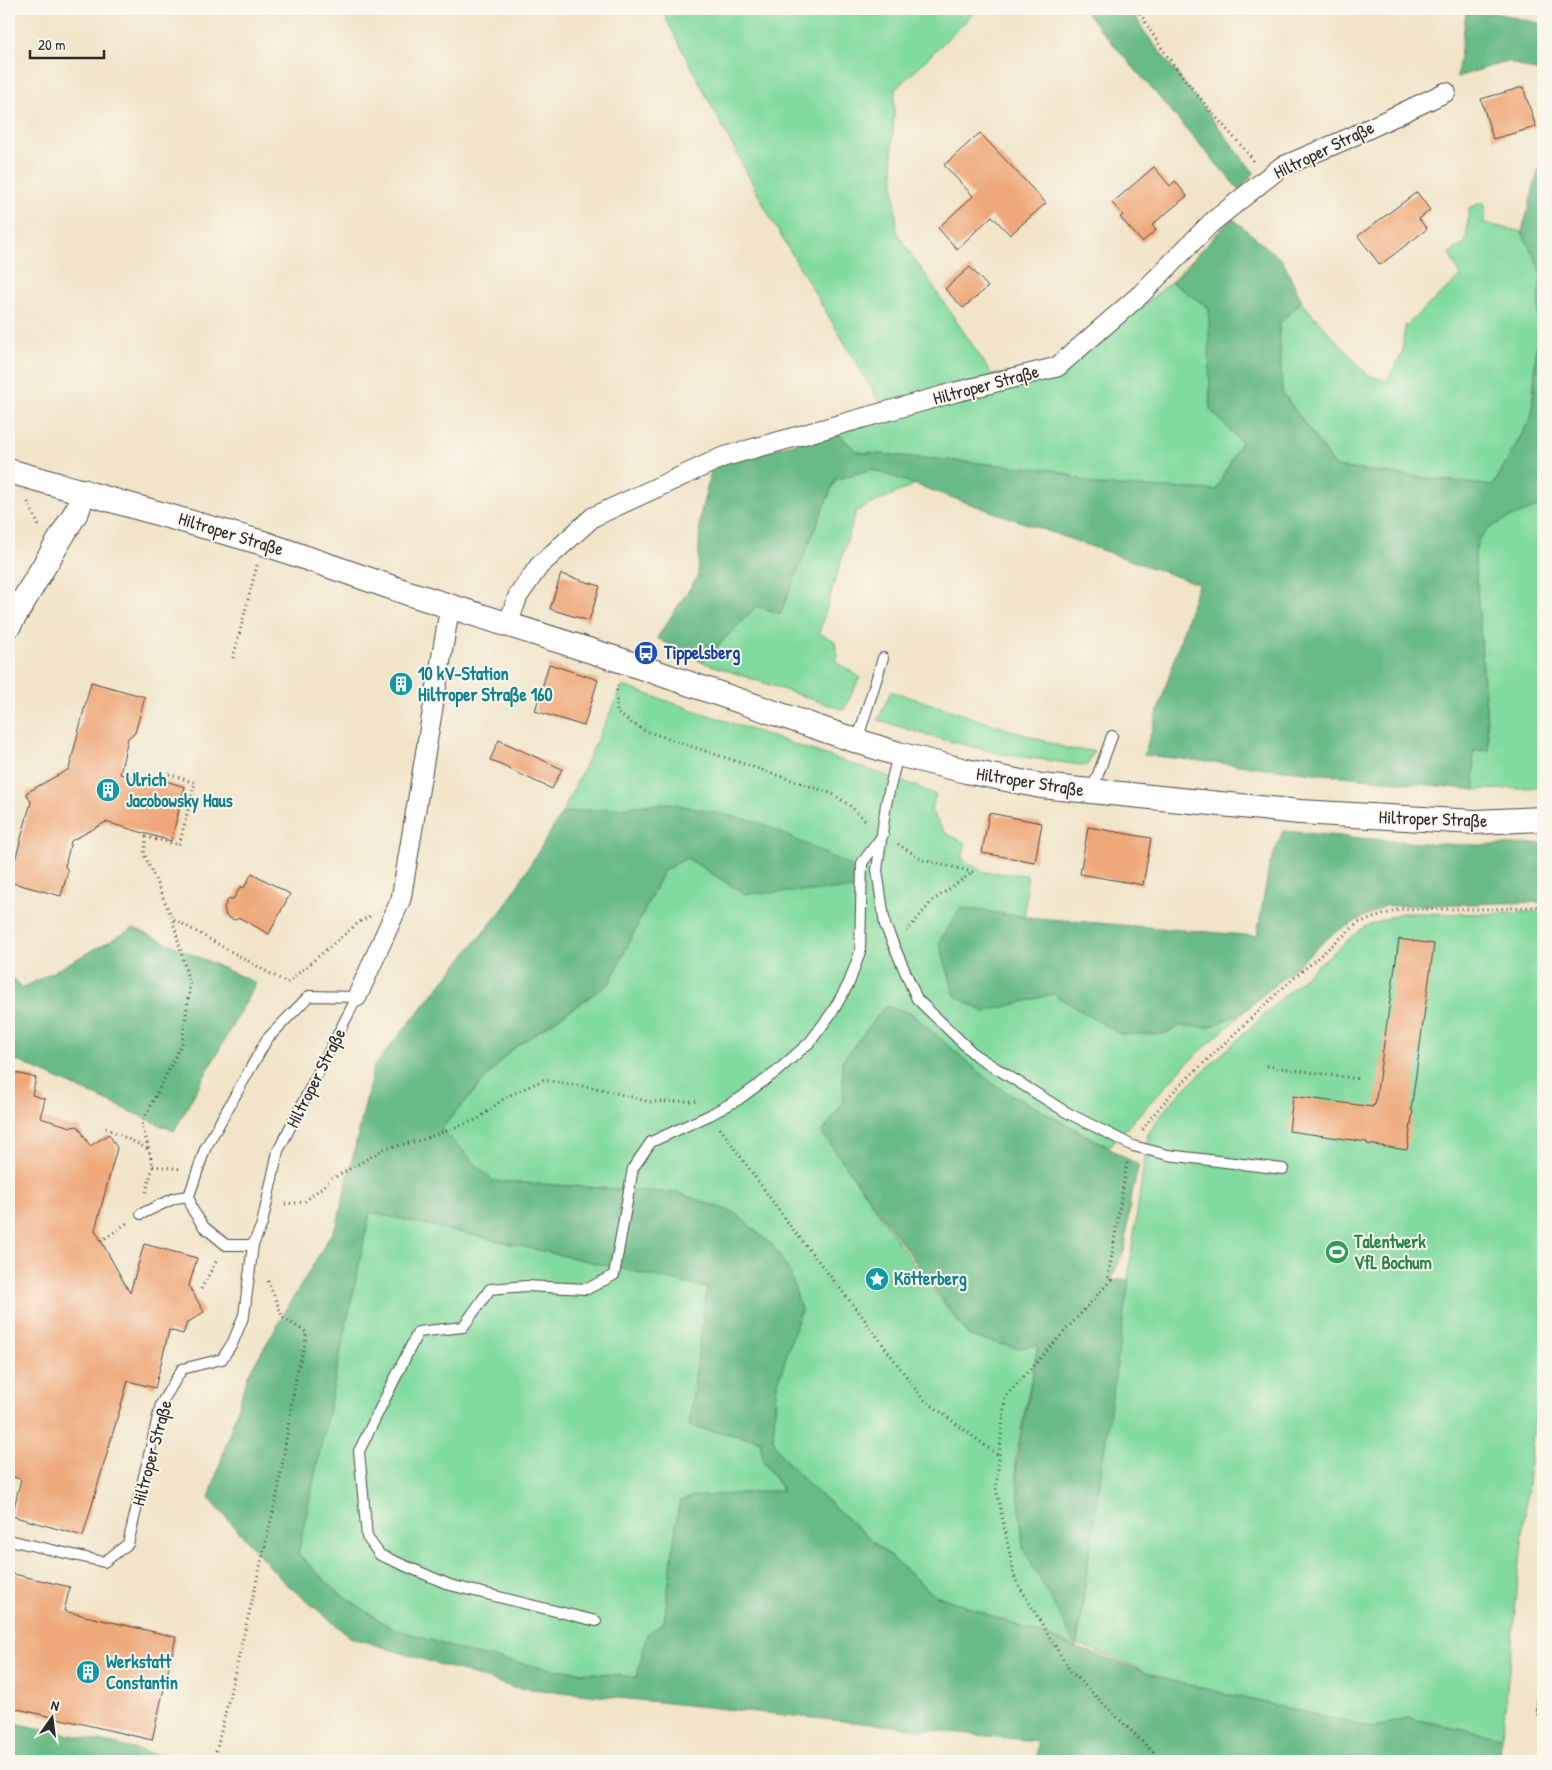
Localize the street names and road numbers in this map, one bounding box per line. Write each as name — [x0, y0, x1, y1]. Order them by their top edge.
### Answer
street label: Hiltroper Straße — [1269, 114, 1378, 185]
street label: Hiltroper Straße — [930, 358, 1042, 411]
street label: Hiltroper Straße — [176, 506, 287, 561]
street label: Hiltroper Straße — [974, 761, 1086, 802]
street label: Hiltroper Straße — [1378, 804, 1488, 833]
street label: Hiltroper Straße — [280, 1024, 351, 1132]
street label: Hiltroper Straße — [125, 1397, 178, 1509]

